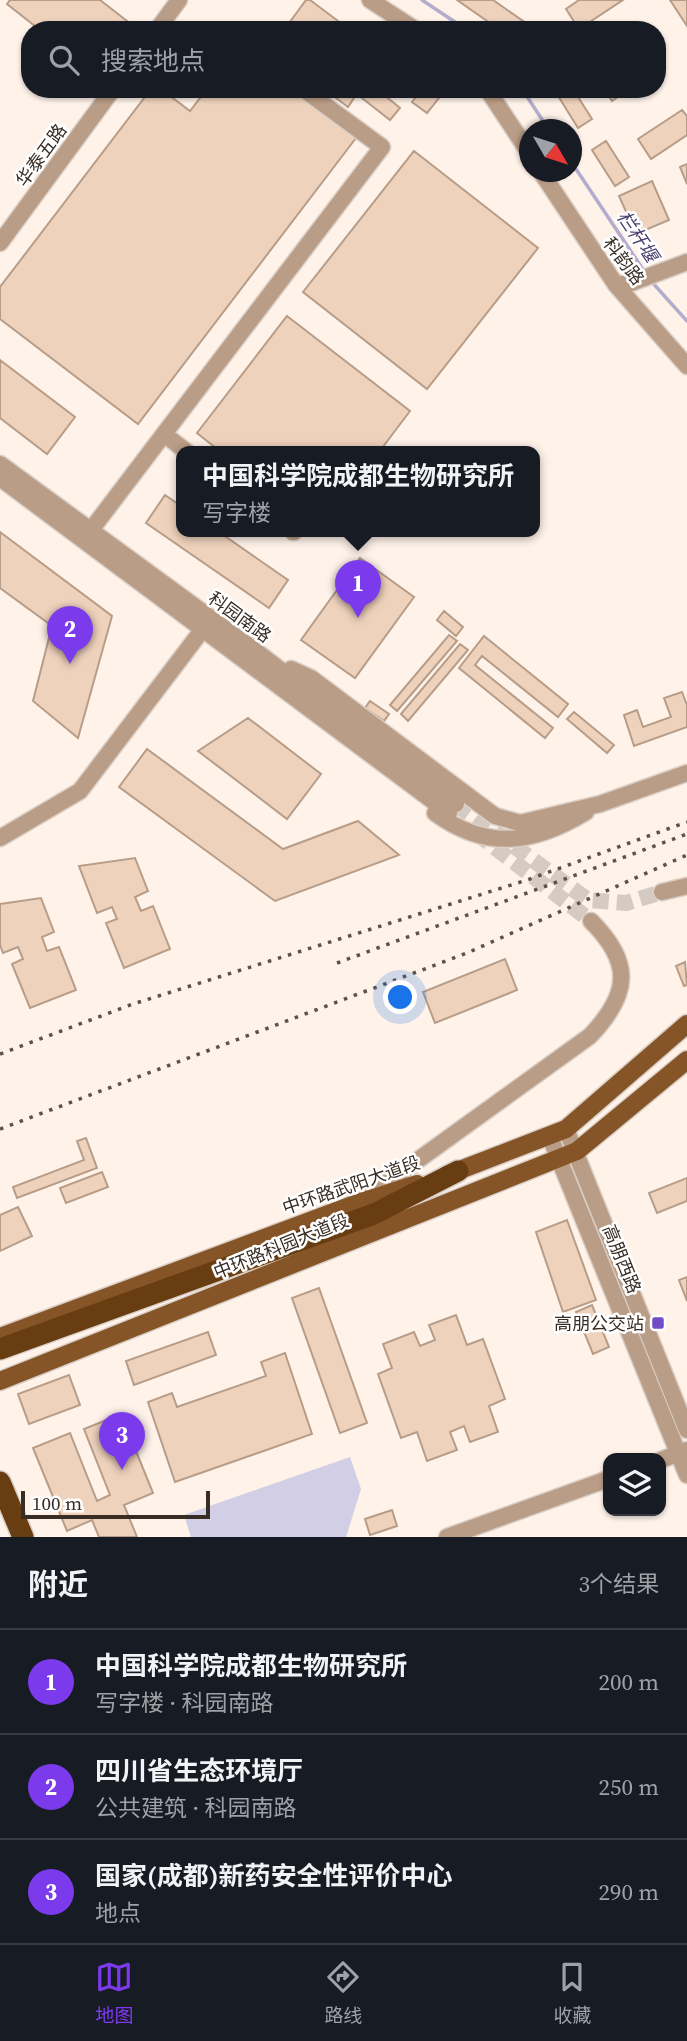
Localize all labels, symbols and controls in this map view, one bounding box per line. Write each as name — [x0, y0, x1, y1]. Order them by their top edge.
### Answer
search box — [21, 21, 666, 98]
icon: search — [45, 41, 83, 79]
text: 搜索地点 — [101, 43, 205, 79]
street label: 华泰五路 — [10, 119, 72, 191]
north arrow — [519, 119, 582, 182]
water label: 栏杆堰 — [611, 205, 666, 269]
street label: 科韵路 — [598, 232, 650, 290]
popup — [176, 446, 540, 537]
text: 中国科学院成都生物研究所 — [202, 458, 514, 494]
text: 写字楼 — [202, 497, 271, 529]
pin: 1 — [335, 560, 381, 618]
street label: 科园南路 — [204, 586, 276, 648]
pin: 2 — [47, 606, 93, 664]
your location — [383, 980, 417, 1014]
street label: 中环路武阳大道段 — [279, 1150, 423, 1220]
street label: 中环路科园大道段 — [210, 1207, 352, 1285]
street label: 高朋西路 — [597, 1221, 647, 1297]
place label: 高朋公交站 — [554, 1311, 644, 1336]
marker: 高朋公交站 — [650, 1315, 666, 1331]
pin: 3 — [99, 1412, 145, 1470]
map controls — [603, 1453, 666, 1516]
button: layers — [603, 1453, 666, 1516]
scale bar — [21, 1488, 210, 1520]
text: 100 m — [32, 1490, 82, 1516]
text: 附近 — [28, 1564, 88, 1605]
text: 3个结果 — [579, 1568, 659, 1600]
text: 中国科学院成都生物研究所 — [95, 1648, 407, 1684]
text: 1 — [45, 1666, 57, 1698]
text: 200 m — [598, 1666, 659, 1698]
text: 写字楼 · 科园南路 — [95, 1687, 274, 1719]
text: 四川省生态环境厅 — [95, 1753, 303, 1789]
text: 2 — [45, 1771, 57, 1803]
text: 250 m — [598, 1771, 659, 1803]
text: 公共建筑 · 科园南路 — [95, 1792, 297, 1824]
text: 国家(成都)新药安全性评价中心 — [95, 1858, 453, 1894]
text: 3 — [45, 1876, 57, 1908]
text: 290 m — [598, 1876, 659, 1908]
text: 地点 — [95, 1897, 141, 1929]
tab: 地图 — [95, 1958, 134, 2028]
tab: 路线 — [324, 1958, 363, 2028]
tab: 收藏 — [553, 1958, 592, 2028]

